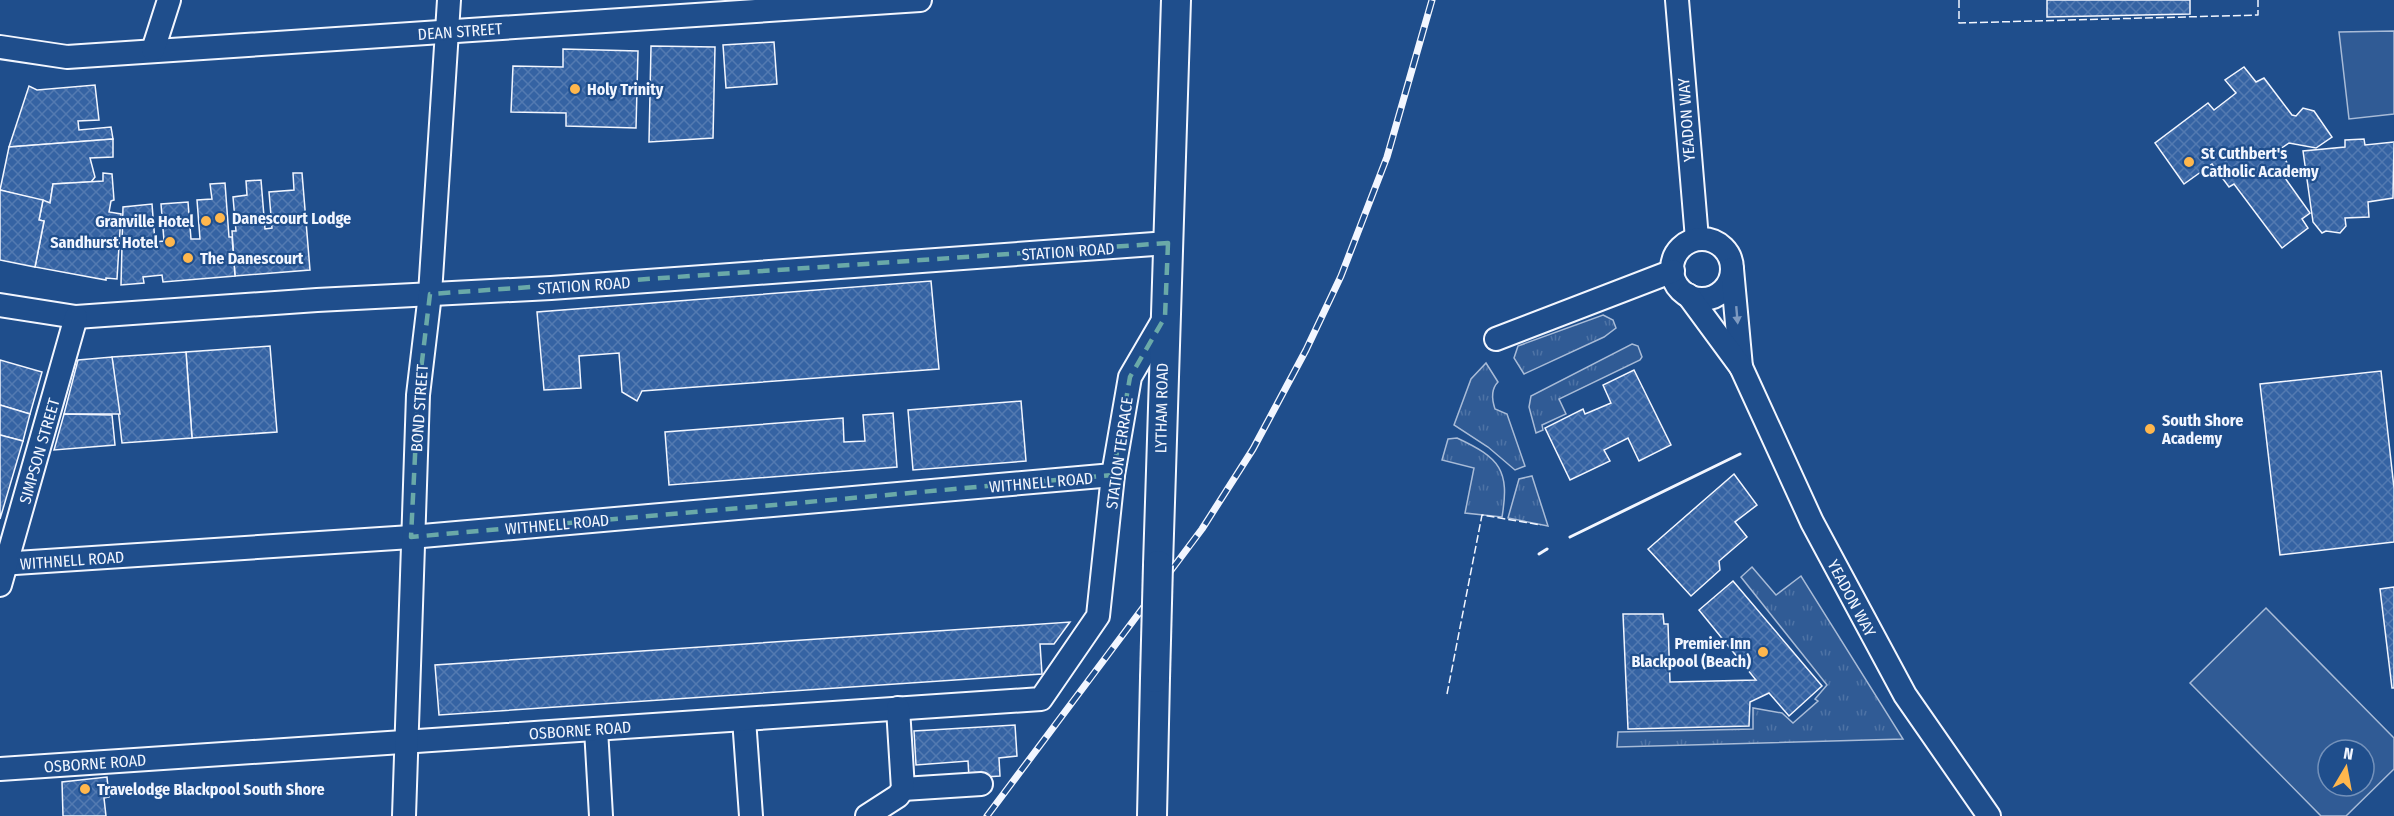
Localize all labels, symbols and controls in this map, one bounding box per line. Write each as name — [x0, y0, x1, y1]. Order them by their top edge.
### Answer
street label: DEAN STREET — [417, 19, 504, 44]
street label: YEADON WAY — [1674, 77, 1699, 163]
place label: Holy Trinity — [587, 80, 664, 99]
marker: Holy Trinity — [568, 82, 582, 96]
place label: St Cuthbert's Catholic Academy — [2201, 144, 2319, 181]
marker: St Cuthbert's Catholic Academy — [2182, 155, 2196, 169]
place label: Danescourt Lodge — [232, 209, 351, 228]
marker: Danescourt Lodge — [213, 211, 227, 225]
place label: Granville Hotel — [95, 212, 195, 231]
marker: Granville Hotel — [199, 214, 213, 228]
place label: Sandhurst Hotel — [50, 233, 159, 252]
marker: Sandhurst Hotel — [163, 235, 177, 249]
street label: STATION ROAD — [1021, 239, 1115, 264]
place label: The Danescourt — [200, 249, 304, 268]
marker: The Danescourt — [181, 251, 195, 265]
street label: STATION ROAD — [537, 273, 631, 298]
one-way arrow — [1732, 306, 1742, 325]
street label: BOND STREET — [407, 363, 432, 452]
street label: LYTHAM ROAD — [1151, 363, 1172, 453]
street label: SIMPSON STREET — [15, 395, 64, 506]
street label: STATION TERRACE — [1102, 396, 1137, 510]
place label: South Shore Academy — [2161, 411, 2243, 448]
marker: South Shore Academy — [2143, 422, 2157, 436]
street label: WITHNELL ROAD — [988, 468, 1094, 497]
street label: WITHNELL ROAD — [504, 510, 610, 539]
street label: WITHNELL ROAD — [19, 547, 125, 574]
street label: YEADON WAY — [1823, 557, 1880, 640]
place label: Premier Inn Blackpool (Beach) — [1631, 634, 1751, 671]
marker: Premier Inn Blackpool (Beach) — [1756, 645, 1770, 659]
street label: OSBORNE ROAD — [528, 717, 632, 744]
north arrow — [2316, 738, 2376, 798]
text: N — [2342, 744, 2355, 764]
street label: OSBORNE ROAD — [43, 750, 147, 777]
place label: Travelodge Blackpool South Shore — [97, 780, 325, 799]
marker: Travelodge Blackpool South Shore — [78, 782, 92, 796]

